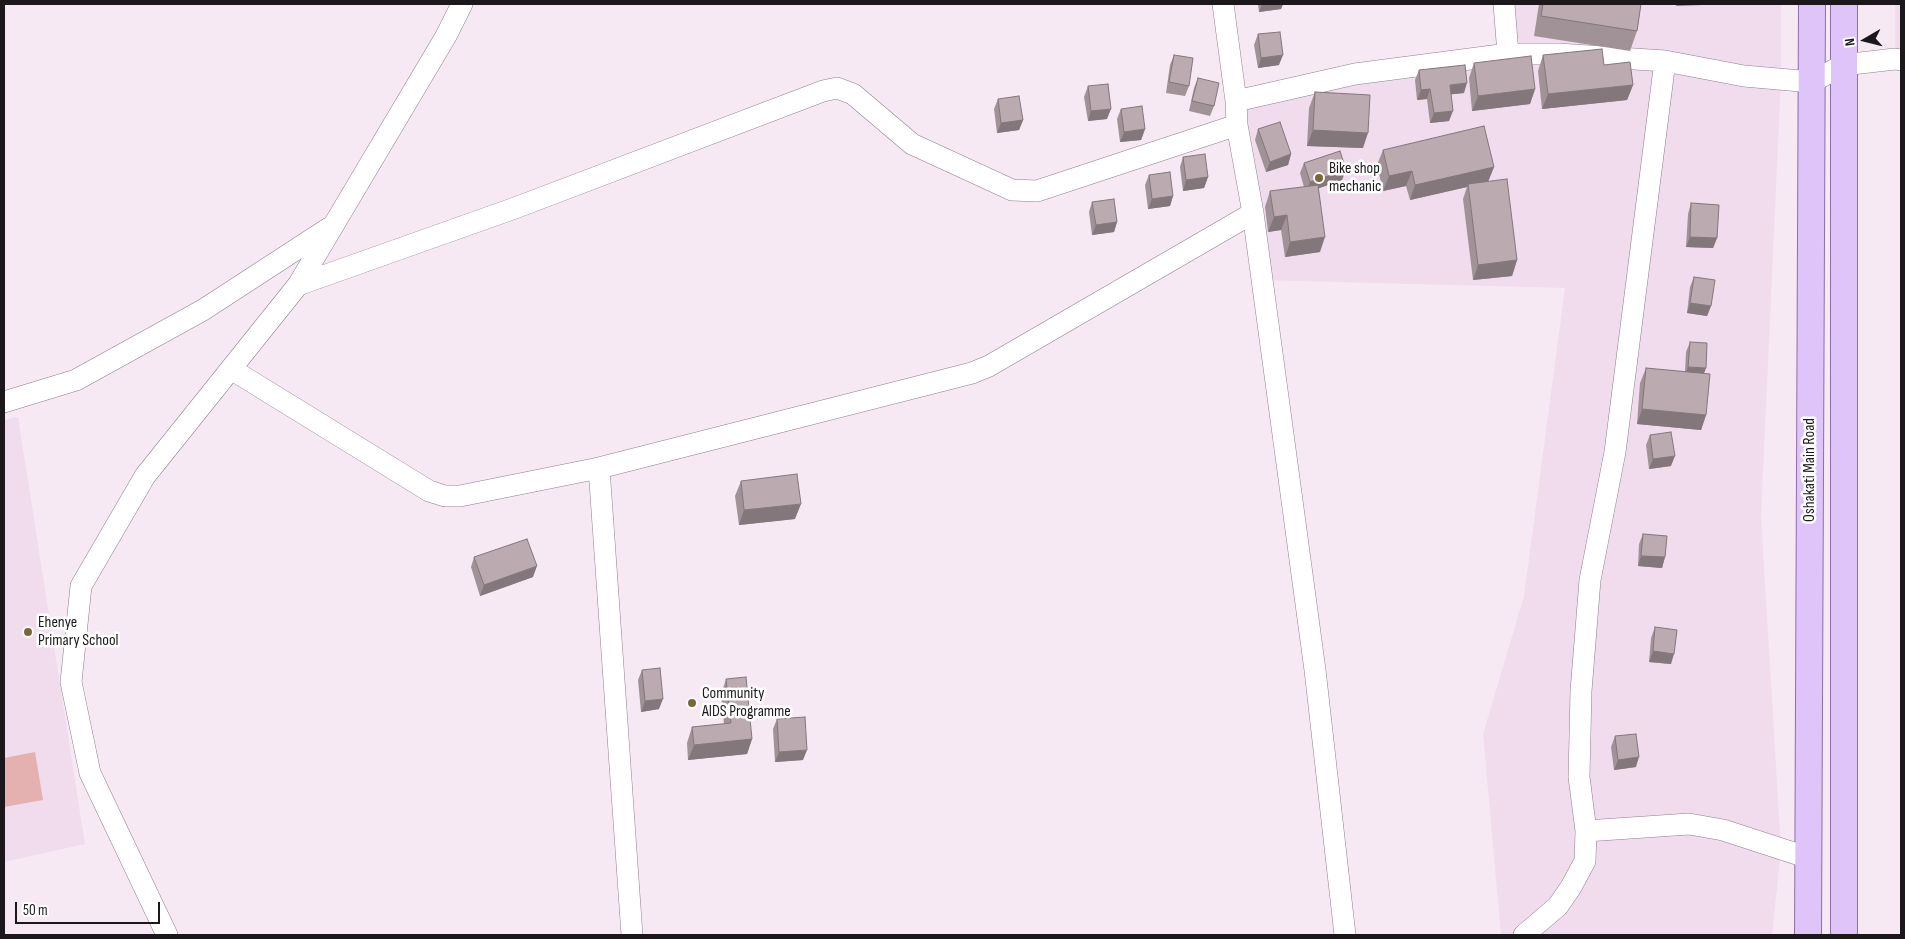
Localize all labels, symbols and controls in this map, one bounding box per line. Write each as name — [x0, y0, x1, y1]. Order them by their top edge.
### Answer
north arrow — [1840, 15, 1890, 65]
text: N — [1841, 37, 1859, 47]
place label: Bike shop mechanic — [1329, 159, 1381, 197]
marker: Bike shop mechanic — [1313, 172, 1325, 184]
street label: Oshakati Main Road — [1800, 418, 1820, 522]
place label: Ehenye Primary School — [38, 613, 119, 651]
marker: Ehenye Primary School — [22, 626, 34, 638]
place label: Community AIDS Programme — [702, 684, 791, 722]
marker: Community AIDS Programme — [686, 697, 698, 709]
scale bar — [18, 892, 162, 924]
text: 50 m — [23, 901, 48, 920]

